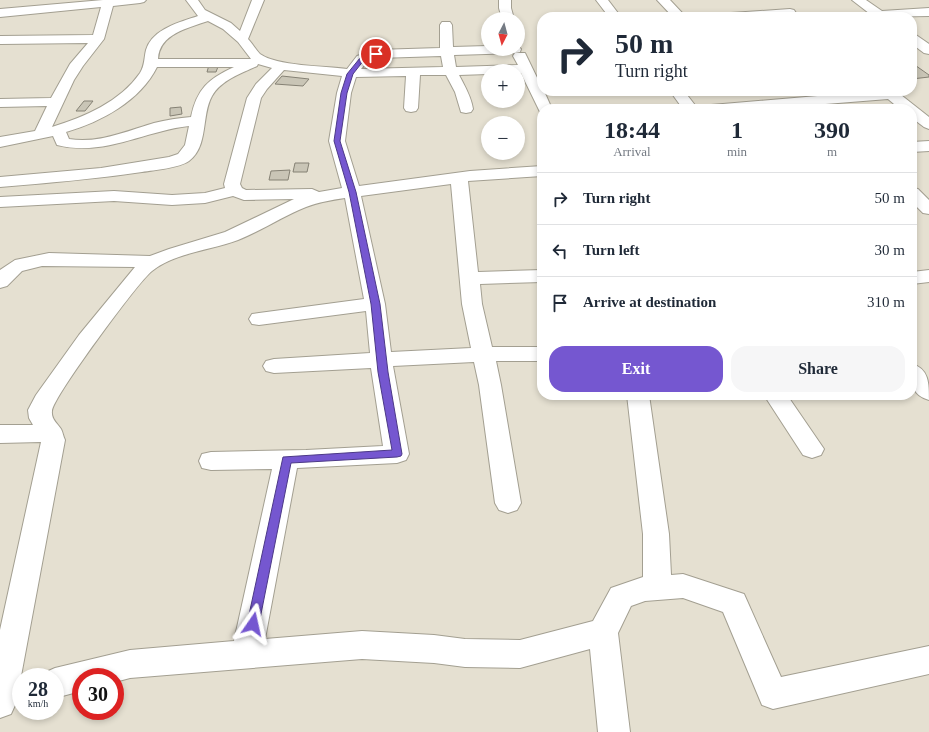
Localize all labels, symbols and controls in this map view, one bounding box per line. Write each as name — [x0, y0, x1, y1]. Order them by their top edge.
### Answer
north arrow — [481, 12, 525, 56]
map controls — [481, 12, 525, 160]
icon: right — [549, 28, 601, 80]
text: 50 m — [615, 28, 673, 59]
pin — [359, 37, 393, 71]
icon: arrive — [365, 43, 387, 65]
text: Turn right — [615, 61, 688, 81]
button: + — [481, 64, 525, 108]
button: − — [481, 116, 525, 160]
text: 18:44 — [604, 117, 660, 143]
text: 1 — [731, 117, 743, 143]
text: 390 — [814, 117, 850, 143]
text: Arrival — [613, 144, 651, 159]
text: min — [727, 144, 747, 159]
text: m — [827, 144, 837, 159]
icon: right — [549, 188, 571, 210]
text: Turn right — [583, 190, 650, 206]
text: 50 m — [875, 190, 905, 206]
icon: left — [549, 240, 571, 262]
text: Turn left — [583, 242, 640, 258]
text: 30 m — [875, 242, 905, 258]
icon: arrive — [549, 292, 571, 314]
text: Arrive at destination — [583, 294, 716, 310]
text: 310 m — [867, 294, 905, 310]
button: Exit — [549, 346, 723, 392]
button: Share — [731, 346, 905, 392]
position arrow — [232, 603, 274, 645]
speed limit sign: 30 — [72, 668, 124, 720]
text: 28 — [28, 678, 48, 700]
text: km/h — [28, 698, 48, 709]

